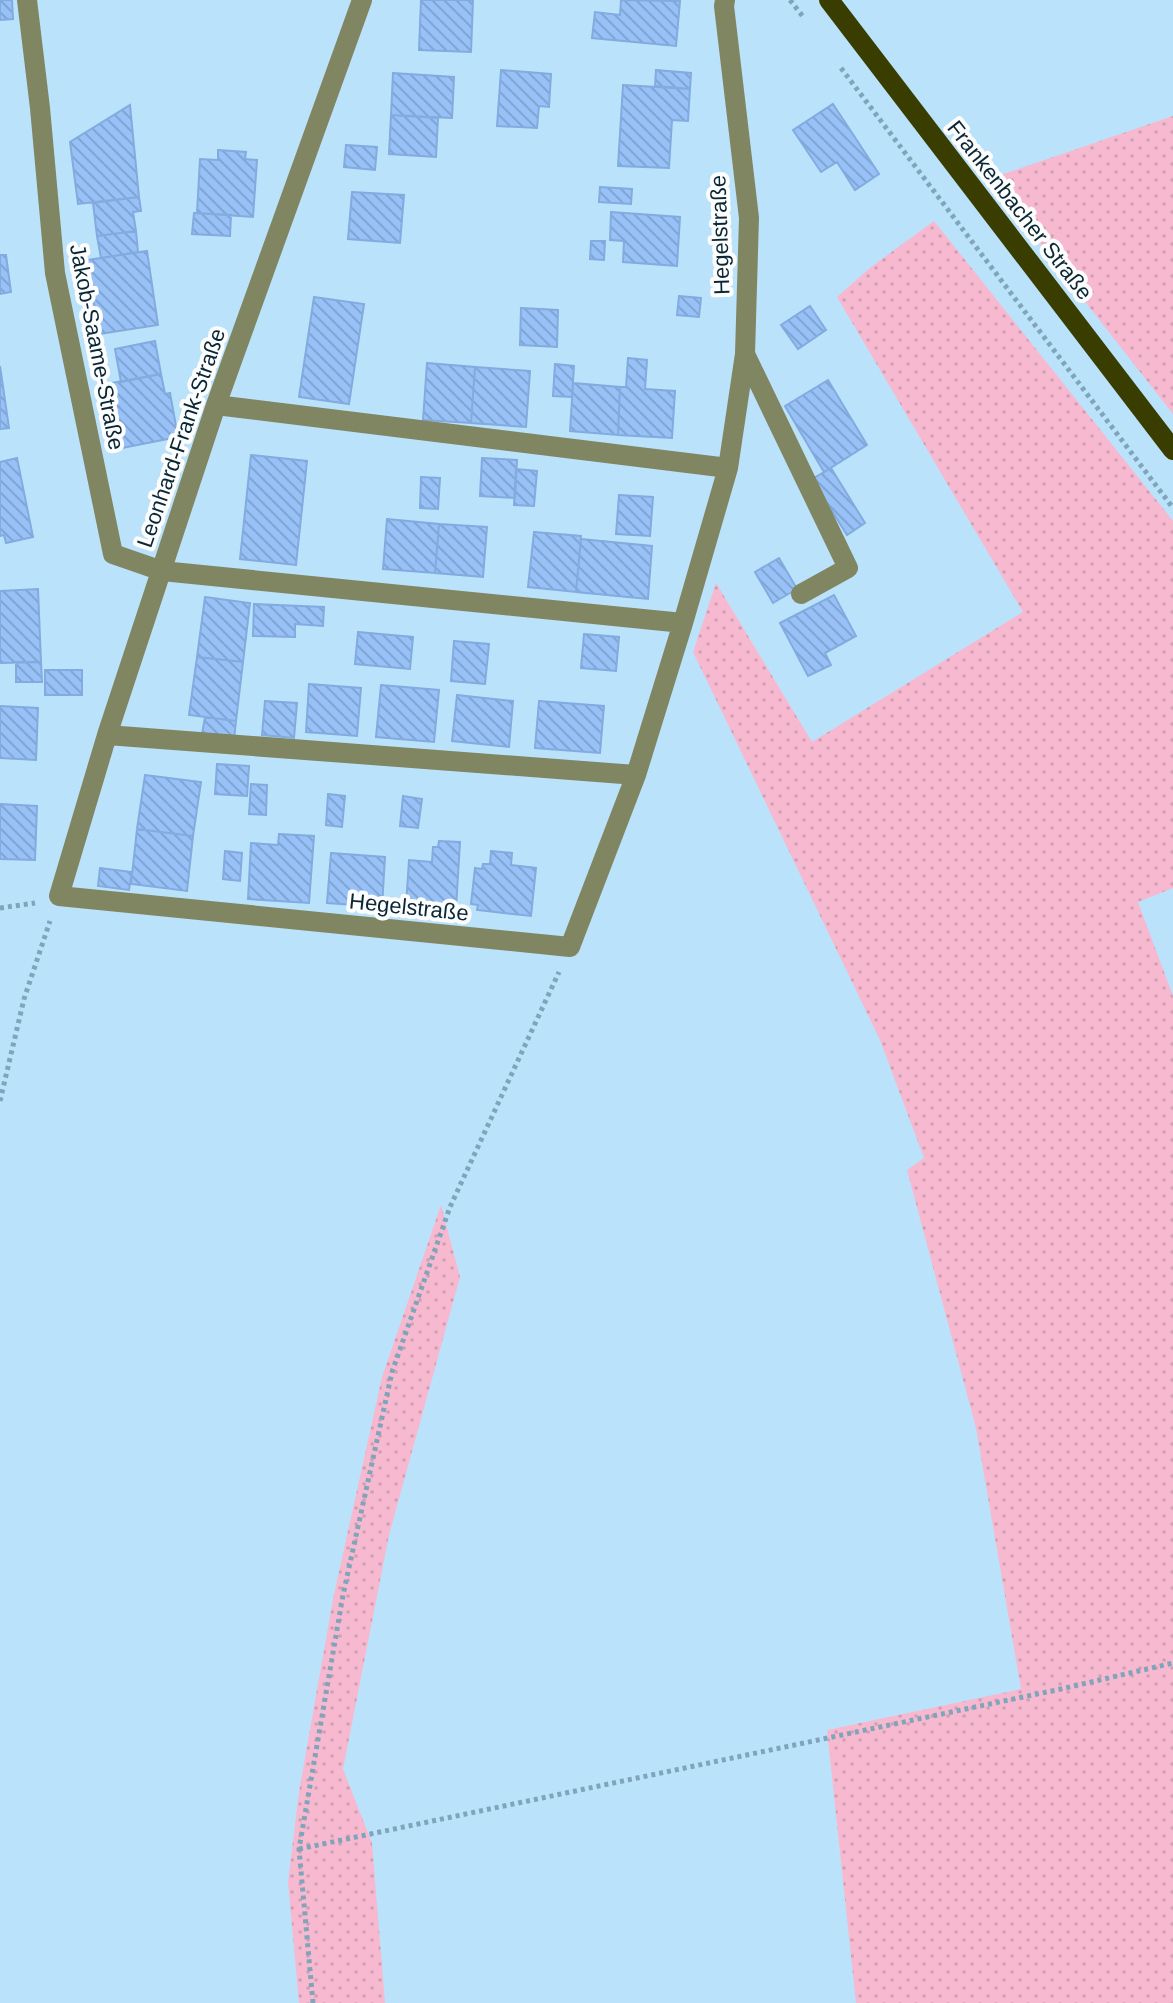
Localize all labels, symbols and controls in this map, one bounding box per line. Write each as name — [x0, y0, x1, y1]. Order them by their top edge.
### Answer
street label: Frankenbacher Straße — [942, 116, 1098, 304]
street label: Hegelstraße — [705, 175, 735, 295]
street label: Jakob-Saame-Straße — [65, 242, 129, 452]
street label: Leonhard-Frank-Straße — [132, 325, 230, 551]
street label: Hegelstraße — [348, 888, 470, 926]

